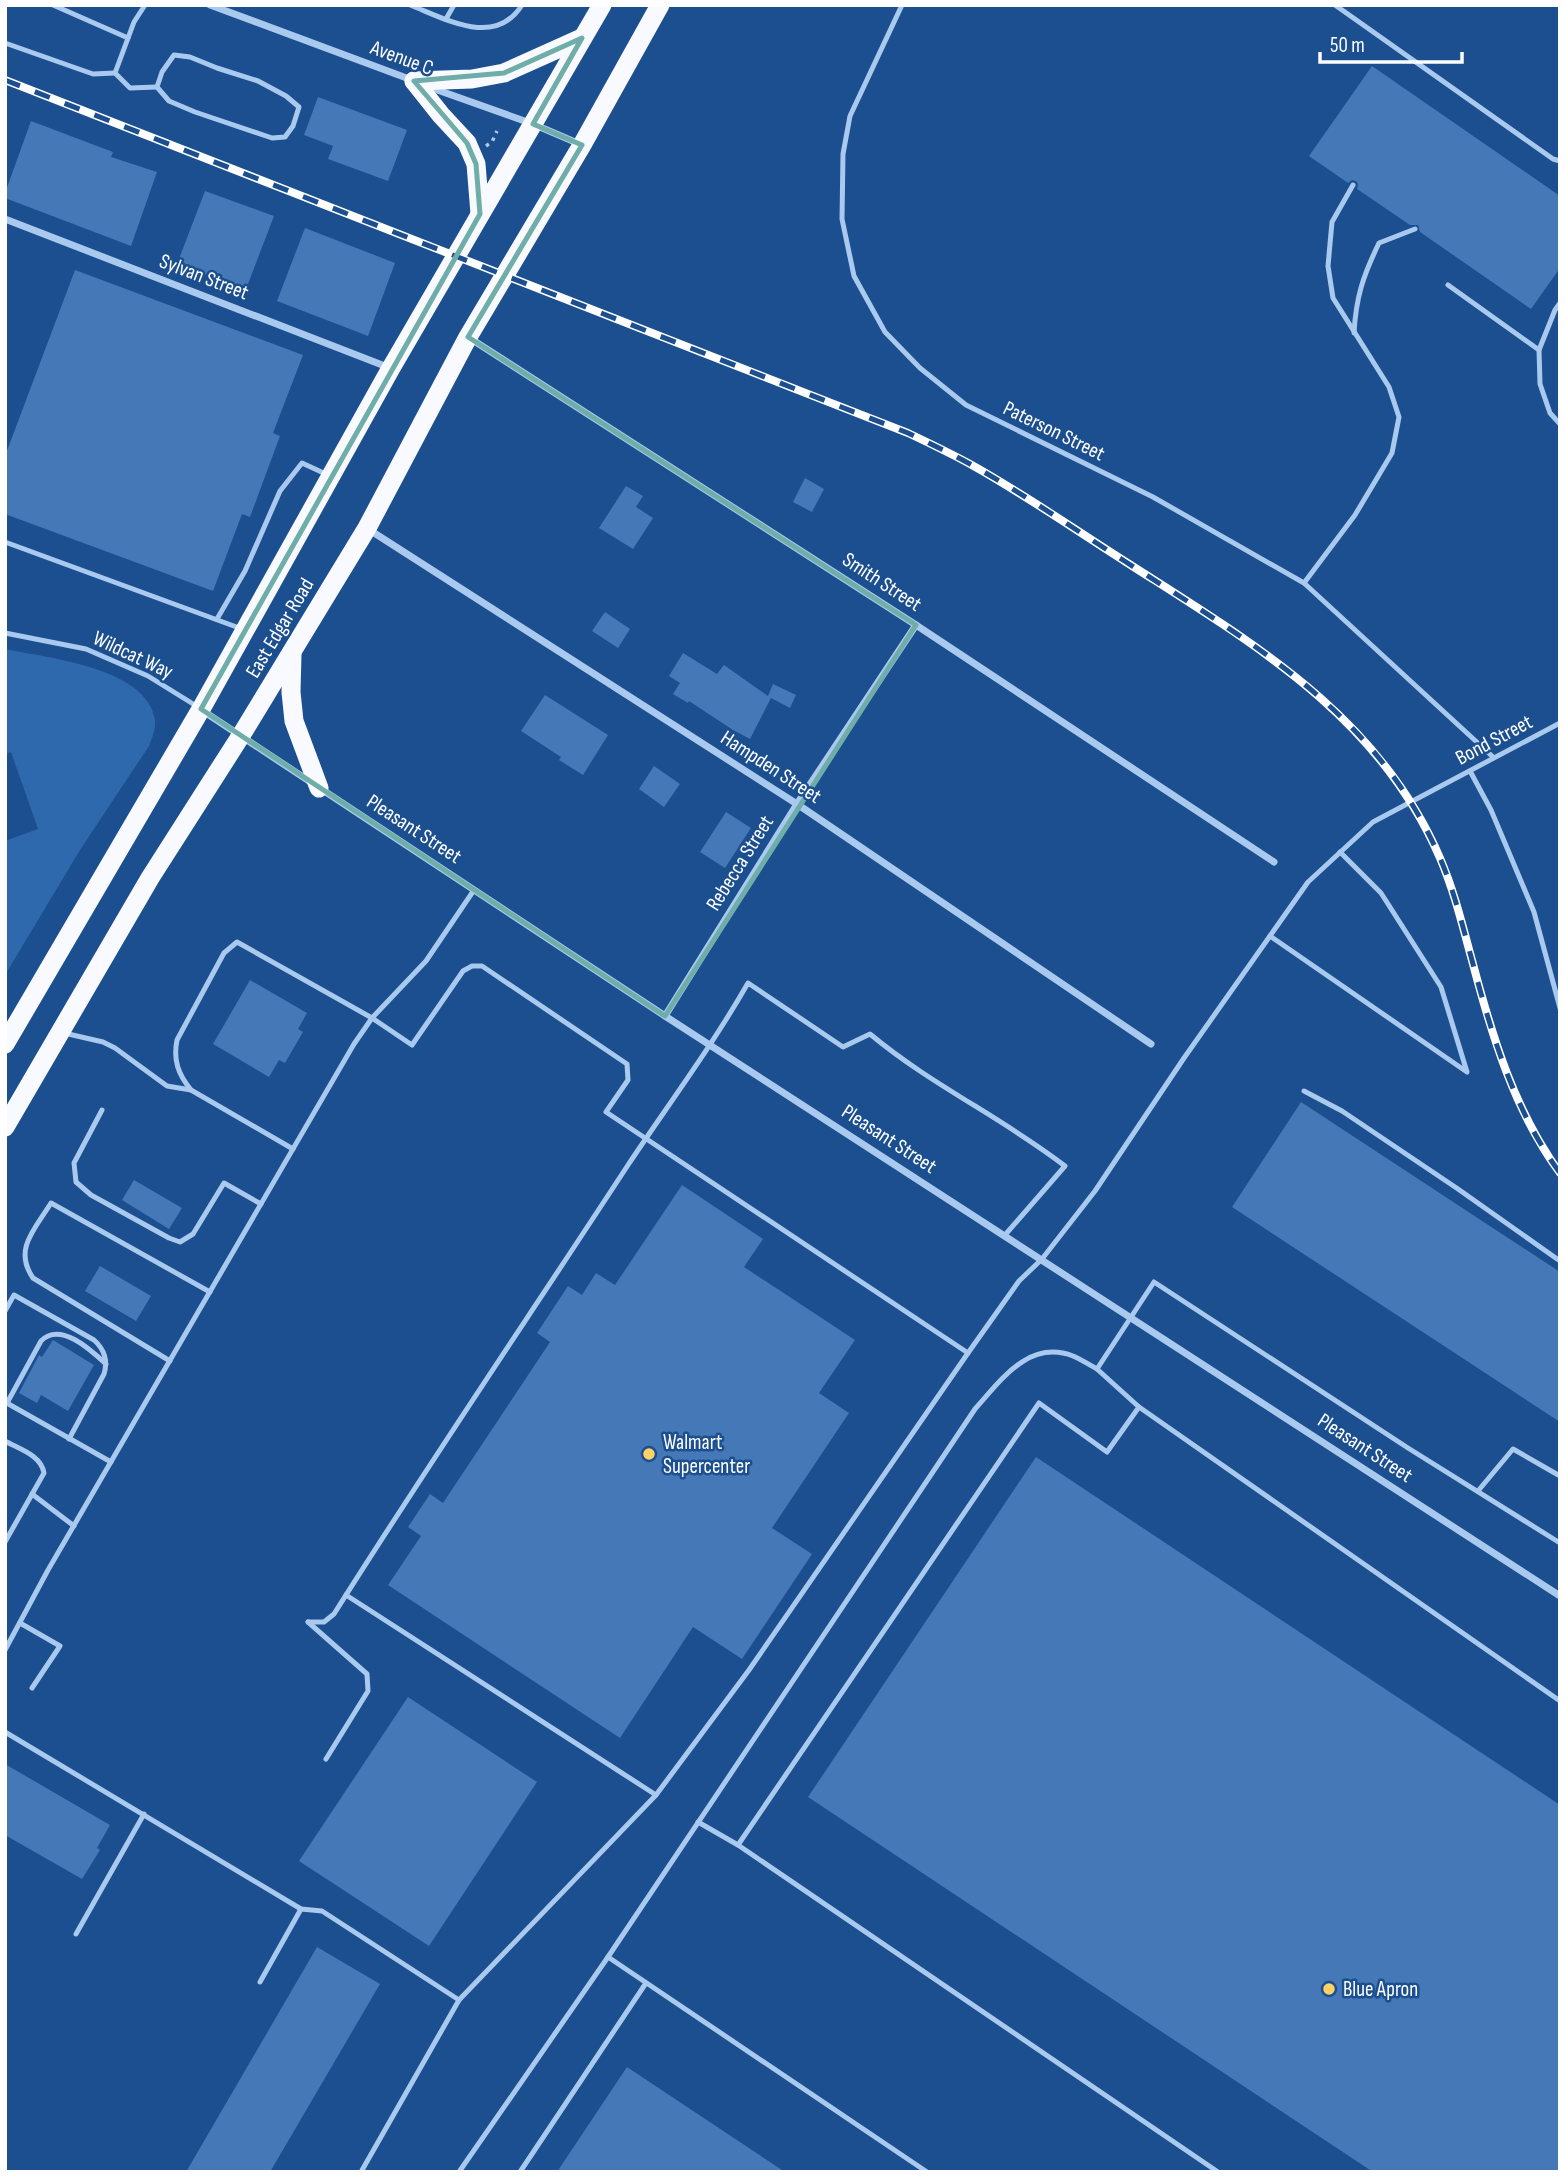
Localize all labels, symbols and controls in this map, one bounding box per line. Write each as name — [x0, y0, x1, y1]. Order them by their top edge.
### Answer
scale bar — [1320, 21, 1462, 65]
text: 50 m — [1330, 33, 1365, 58]
street label: Avenue C — [366, 35, 437, 81]
street label: Sylvan Street — [156, 249, 252, 305]
street label: Paterson Street — [999, 396, 1109, 466]
street label: Smith Street — [838, 547, 926, 617]
street label: East Edgar Road — [241, 574, 319, 682]
street label: Wildcat Way — [89, 626, 177, 684]
street label: Bond Street — [1451, 709, 1537, 771]
street label: Hampden Street — [716, 725, 826, 809]
street label: Pleasant Street — [362, 789, 466, 869]
street label: Rebecca Street — [701, 811, 779, 915]
street label: Pleasant Street — [837, 1099, 941, 1179]
street label: Pleasant Street — [1313, 1408, 1417, 1488]
place label: Walmart Supercenter — [663, 1430, 750, 1479]
marker: Walmart Supercenter — [641, 1446, 657, 1462]
place label: Blue Apron — [1343, 1977, 1418, 2002]
marker: Blue Apron — [1321, 1981, 1337, 1997]

